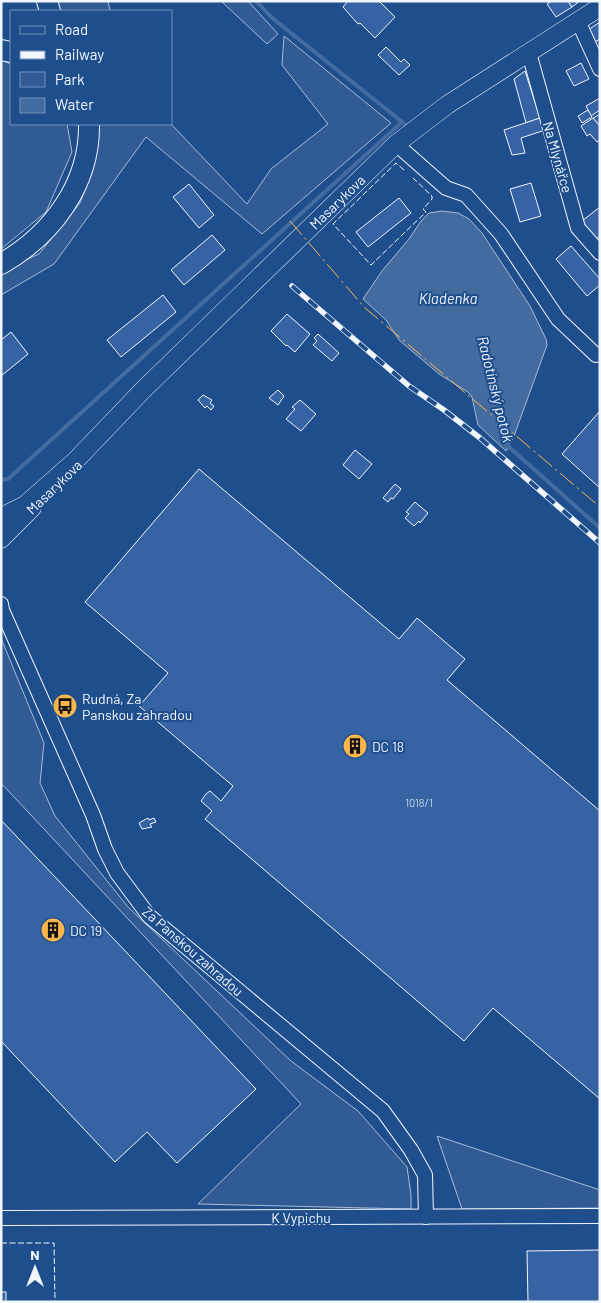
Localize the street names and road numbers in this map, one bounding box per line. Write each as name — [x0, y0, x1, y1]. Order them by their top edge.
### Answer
street label: Na Mlynářce — [540, 119, 576, 195]
street label: Masarykova — [305, 171, 368, 232]
street label: Masarykova — [23, 456, 85, 518]
street label: Za Panskou zahradou — [139, 903, 247, 999]
street label: K Vypichu — [271, 1209, 331, 1226]

